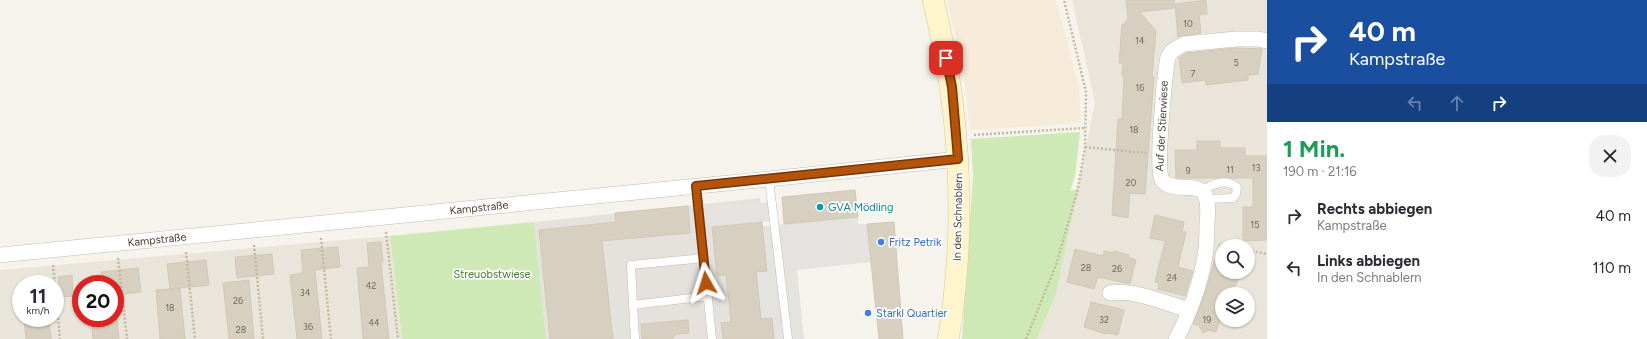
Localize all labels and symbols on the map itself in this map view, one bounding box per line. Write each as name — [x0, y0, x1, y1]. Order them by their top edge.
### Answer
house number: 10 — [1183, 18, 1193, 29]
house number: 14 — [1135, 35, 1145, 46]
pin — [929, 41, 963, 75]
house number: 5 — [1233, 57, 1239, 68]
house number: 7 — [1191, 68, 1196, 79]
street label: Auf der Stierwiese — [1153, 80, 1171, 172]
house number: 16 — [1136, 82, 1144, 93]
house number: 18 — [1129, 124, 1139, 135]
house number: 13 — [1252, 162, 1260, 173]
house number: 11 — [1226, 164, 1234, 175]
house number: 9 — [1185, 165, 1191, 176]
street label: In den Schnablern — [951, 173, 965, 261]
house number: 20 — [1126, 177, 1137, 188]
street label: Kampstraße — [449, 198, 509, 218]
place label: GVA Mödling — [828, 201, 893, 214]
marker: GVA Mödling — [815, 202, 825, 212]
house number: 15 — [1251, 219, 1259, 230]
street label: Kampstraße — [127, 230, 187, 250]
place label: Fritz Petrik — [889, 236, 942, 249]
marker: Fritz Petrik — [876, 237, 886, 247]
position arrow — [685, 262, 727, 304]
house number: 28 — [1081, 262, 1092, 273]
house number: 26 — [1112, 263, 1122, 274]
park label: Streuobstwiese — [453, 268, 531, 281]
house number: 24 — [1167, 272, 1178, 283]
speed limit sign: 20 — [72, 275, 124, 327]
house number: 42 — [366, 280, 376, 291]
house number: 34 — [300, 287, 311, 298]
house number: 26 — [233, 295, 243, 306]
house number: 18 — [165, 302, 175, 313]
place label: Starkl Quartier — [876, 307, 947, 320]
marker: Starkl Quartier — [863, 308, 873, 318]
house number: 32 — [1099, 314, 1109, 325]
house number: 19 — [1203, 314, 1211, 325]
house number: 44 — [368, 317, 380, 328]
house number: 36 — [303, 321, 313, 332]
house number: 28 — [236, 324, 247, 335]

